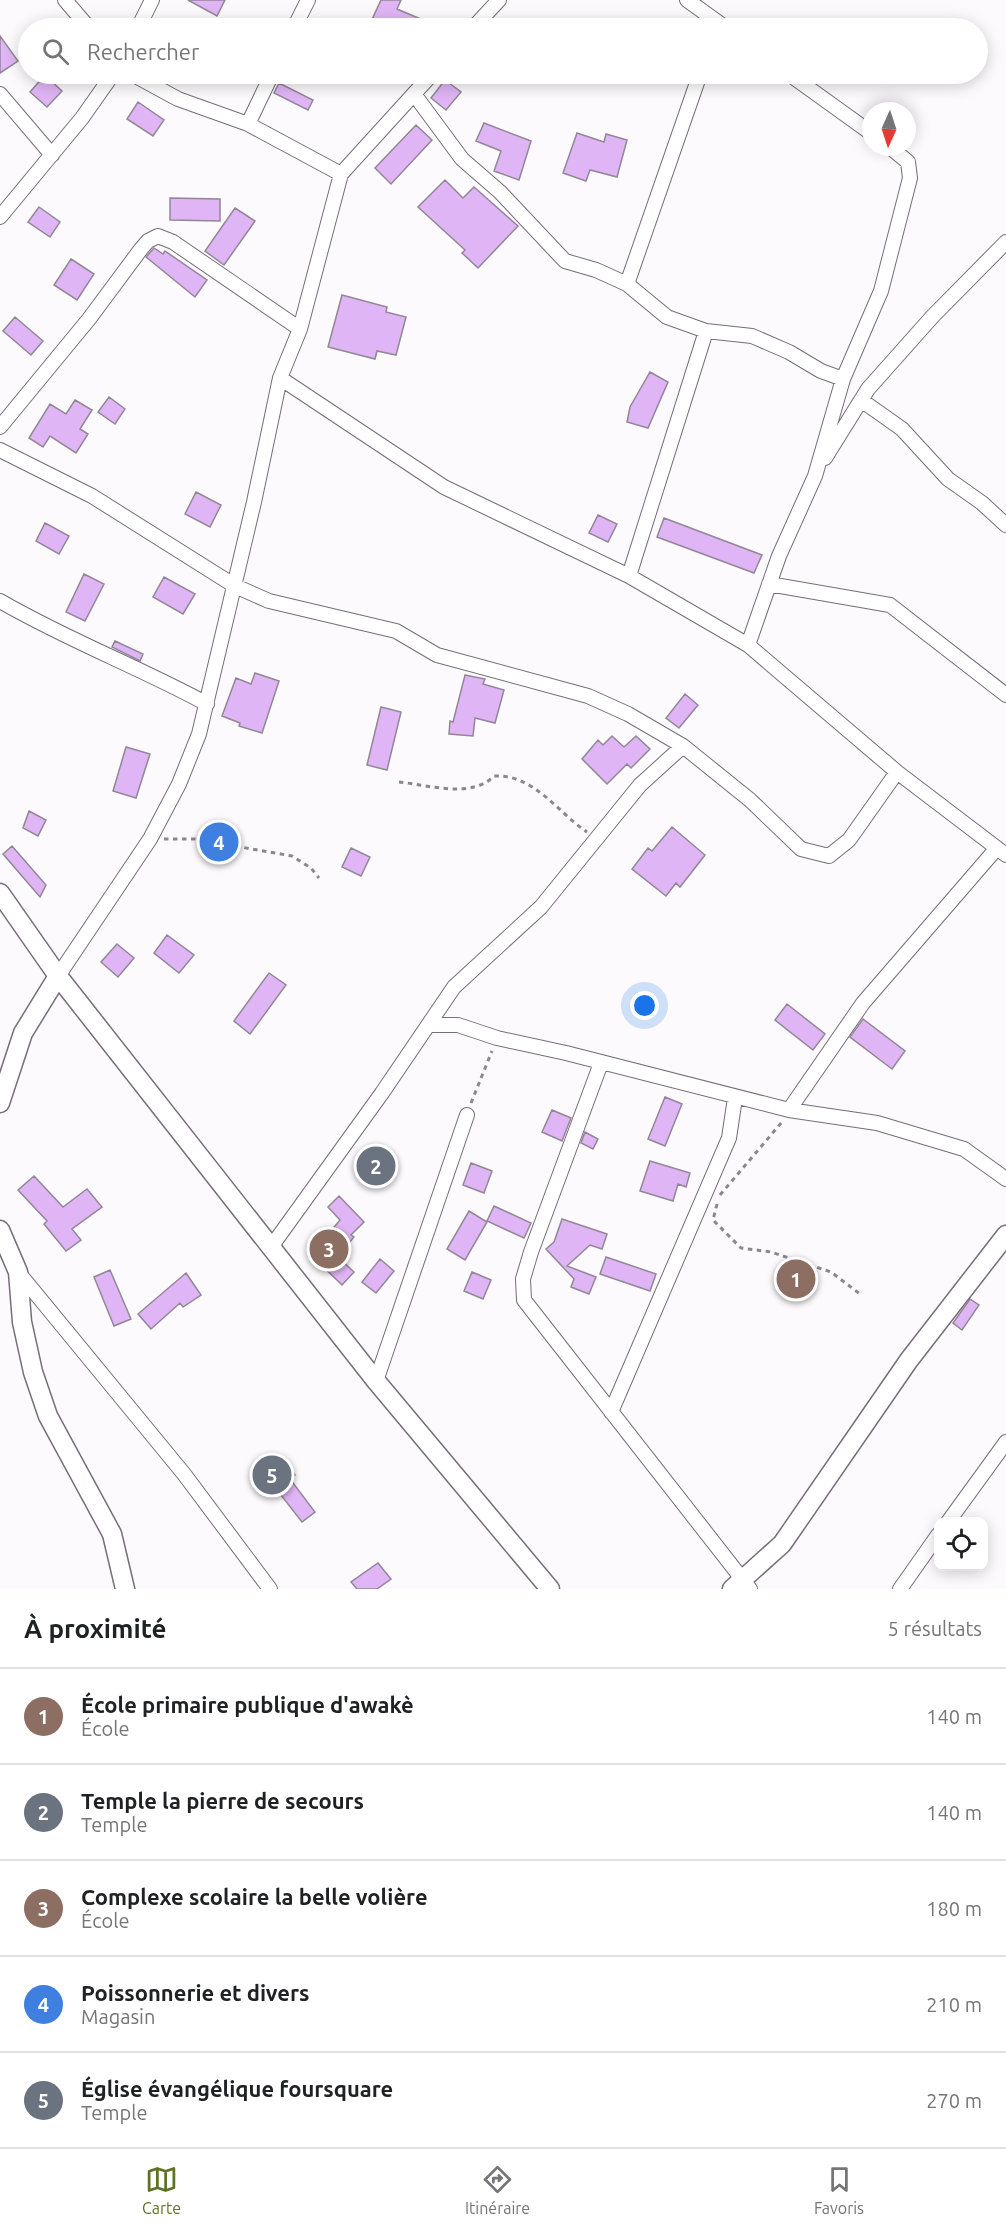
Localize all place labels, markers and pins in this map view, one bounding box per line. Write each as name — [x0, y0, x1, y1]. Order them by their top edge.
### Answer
pin: 4 — [200, 820, 238, 864]
pin: 2 — [356, 1144, 395, 1188]
pin: 3 — [310, 1226, 348, 1272]
pin: 1 — [776, 1256, 816, 1302]
pin: 5 — [252, 1452, 292, 1498]

